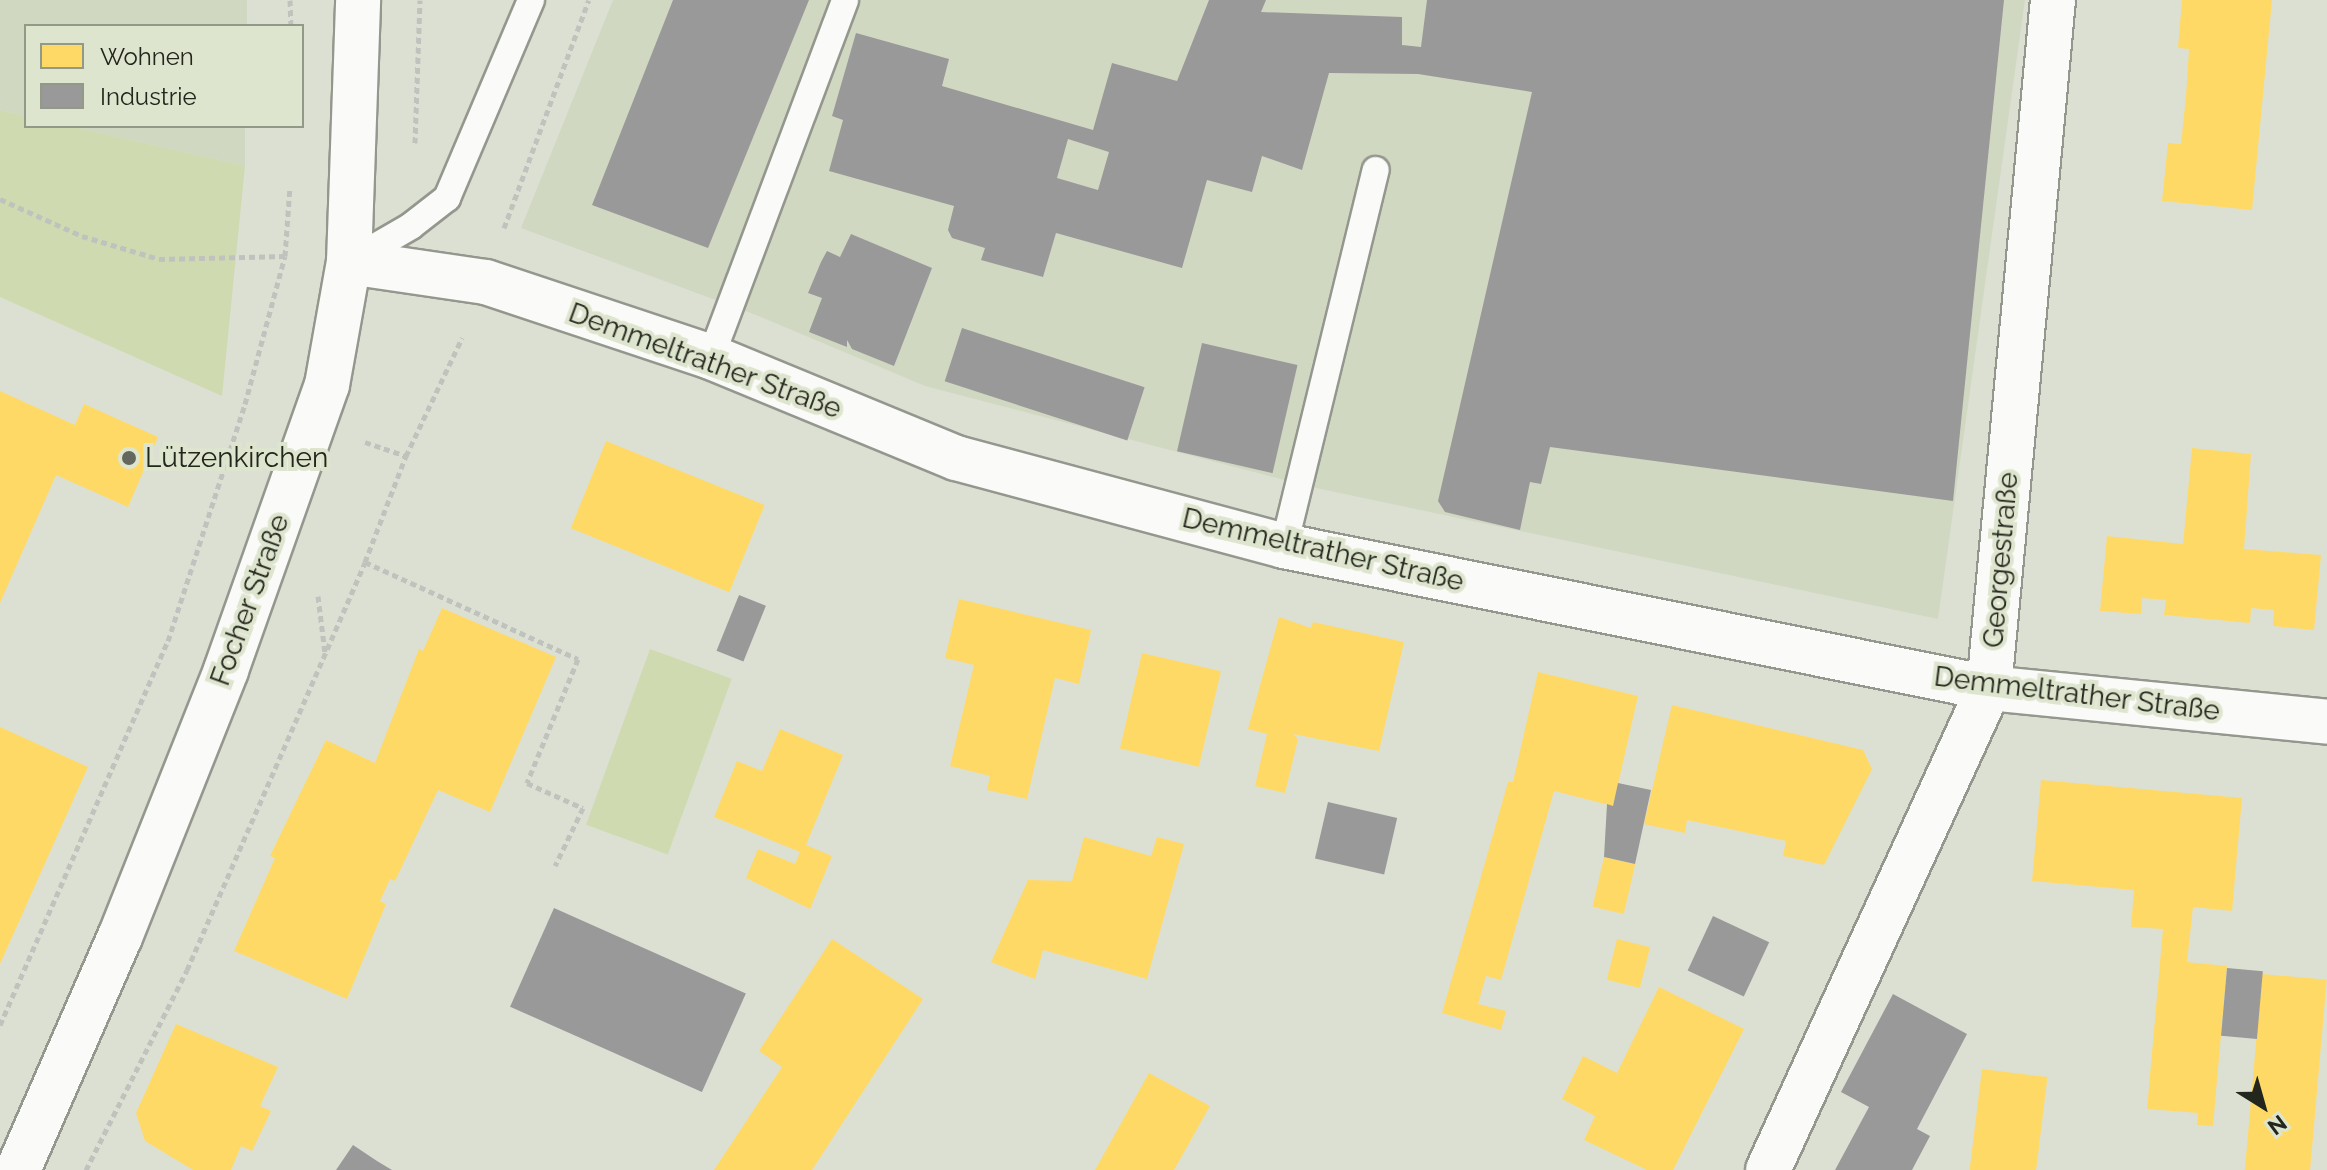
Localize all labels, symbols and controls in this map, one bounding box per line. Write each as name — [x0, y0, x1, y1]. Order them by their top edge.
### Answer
legend — [24, 24, 304, 128]
text: Wohnen — [100, 42, 194, 71]
text: Industrie — [100, 82, 197, 111]
street label: Demmeltrather Straße — [564, 296, 846, 426]
place label: Lützenkirchen — [145, 441, 328, 475]
marker: Lützenkirchen — [120, 449, 138, 467]
street label: Georgestraße — [1977, 471, 2025, 649]
street label: Demmeltrather Straße — [1179, 501, 1467, 599]
street label: Focher Straße — [203, 510, 297, 690]
street label: Demmeltrather Straße — [1932, 660, 2222, 728]
north arrow — [2223, 1066, 2303, 1146]
text: N — [2263, 1110, 2292, 1141]

